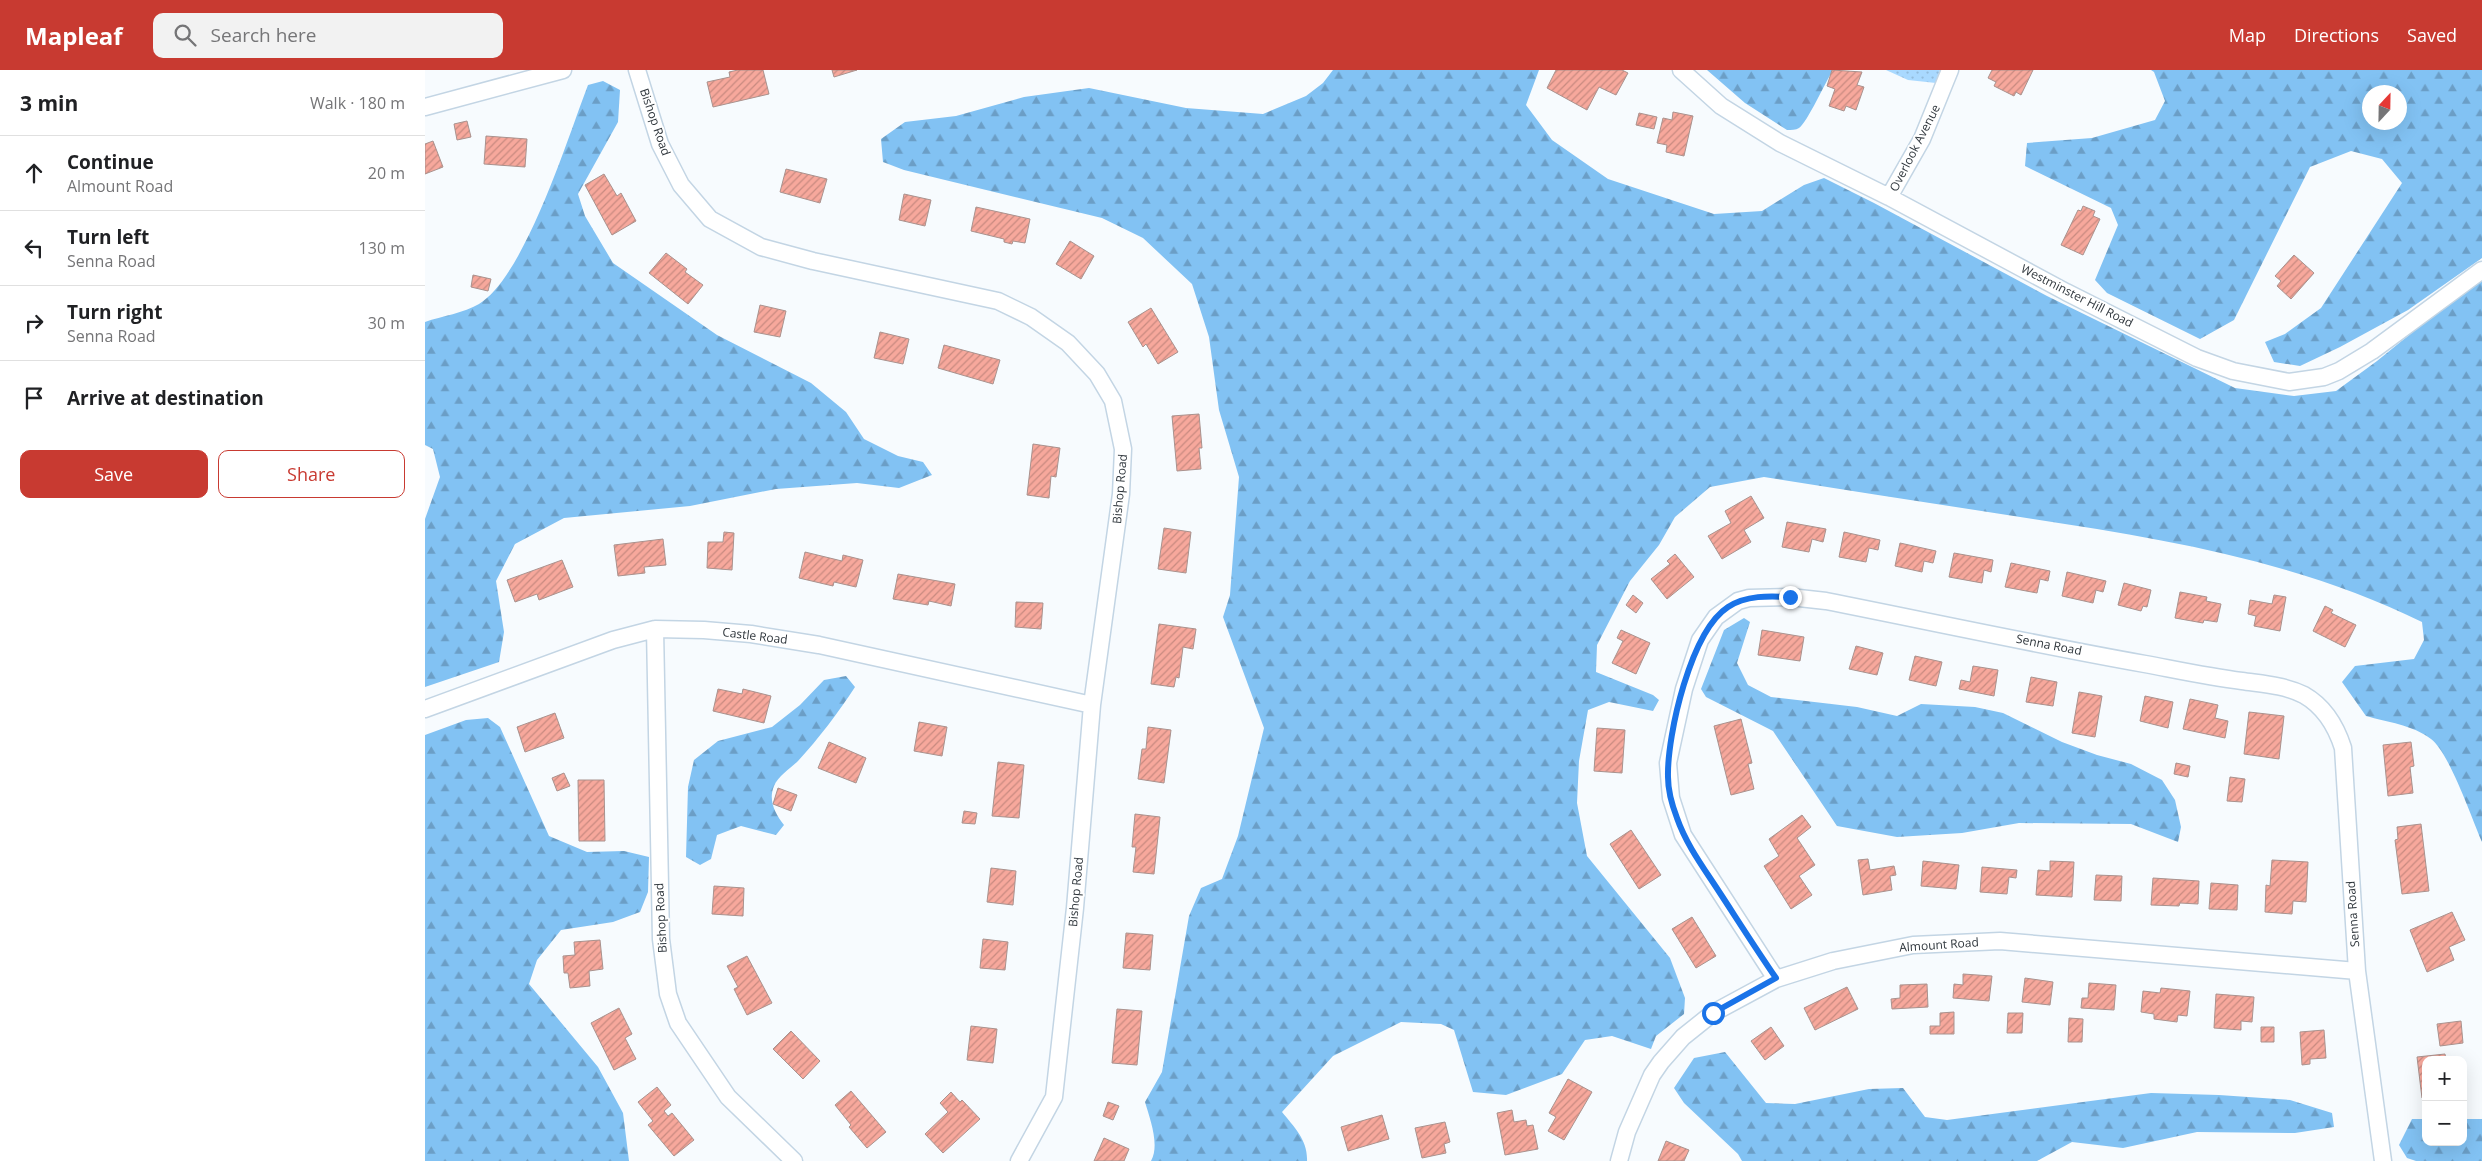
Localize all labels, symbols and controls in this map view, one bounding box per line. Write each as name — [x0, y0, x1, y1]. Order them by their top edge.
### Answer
search box — [153, 13, 503, 58]
text: Mapleaf — [25, 19, 123, 52]
icon: search — [171, 21, 199, 49]
text: Search here — [211, 22, 316, 48]
text: Map — [2229, 23, 2266, 47]
text: Directions — [2294, 23, 2379, 47]
text: Saved — [2407, 23, 2457, 47]
north arrow — [2362, 85, 2407, 130]
street label: Bishop Road — [636, 86, 675, 158]
text: 3 min — [20, 89, 78, 117]
text: Walk · 180 m — [310, 92, 405, 114]
street label: Overlook Avenue — [1885, 101, 1944, 194]
text: Continue — [67, 149, 154, 175]
icon: ahead — [20, 159, 48, 187]
text: 20 m — [368, 162, 405, 184]
text: Almount Road — [67, 175, 173, 197]
text: Turn left — [67, 224, 149, 250]
icon: left — [20, 234, 48, 262]
text: 130 m — [359, 237, 405, 259]
text: Senna Road — [67, 250, 156, 272]
street label: Westminster Hill Road — [2018, 260, 2136, 331]
text: Turn right — [67, 299, 162, 325]
icon: right — [20, 309, 48, 337]
text: 30 m — [368, 312, 405, 334]
text: Senna Road — [67, 325, 156, 347]
icon: arrive — [20, 384, 48, 412]
text: Arrive at destination — [67, 385, 264, 411]
button: Save — [20, 450, 208, 498]
button: Share — [218, 450, 405, 498]
street label: Bishop Road — [1108, 453, 1131, 525]
route end — [1779, 586, 1802, 609]
street label: Castle Road — [721, 623, 789, 648]
street label: Senna Road — [2015, 630, 2083, 659]
street label: Bishop Road — [1064, 856, 1087, 928]
street label: Senna Road — [2342, 880, 2363, 948]
street label: Bishop Road — [650, 883, 671, 954]
street label: Almount Road — [1899, 933, 1979, 956]
route start — [1702, 1002, 1725, 1025]
map controls — [2422, 1056, 2467, 1146]
button: + — [2422, 1056, 2467, 1101]
button: − — [2422, 1101, 2467, 1146]

